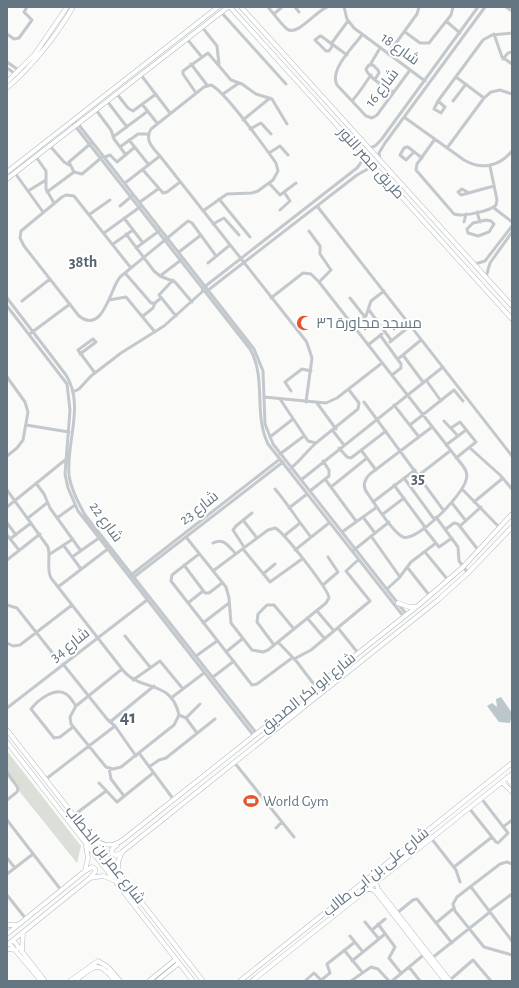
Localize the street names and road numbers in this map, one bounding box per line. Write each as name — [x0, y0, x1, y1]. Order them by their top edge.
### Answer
street label: شارع 18 — [376, 29, 423, 70]
street label: شارع 16 — [362, 66, 404, 112]
street label: طريق مصر النور — [333, 123, 407, 203]
street label: شارع 23 — [176, 488, 223, 530]
street label: شارع 22 — [84, 499, 126, 546]
street label: شارع 34 — [47, 624, 94, 667]
street label: شارع ابو بكر الصديق — [257, 649, 360, 738]
street label: شارع عمر بن الخطاب — [60, 803, 148, 908]
street label: شارع على بن ابى طالب — [320, 824, 434, 921]

